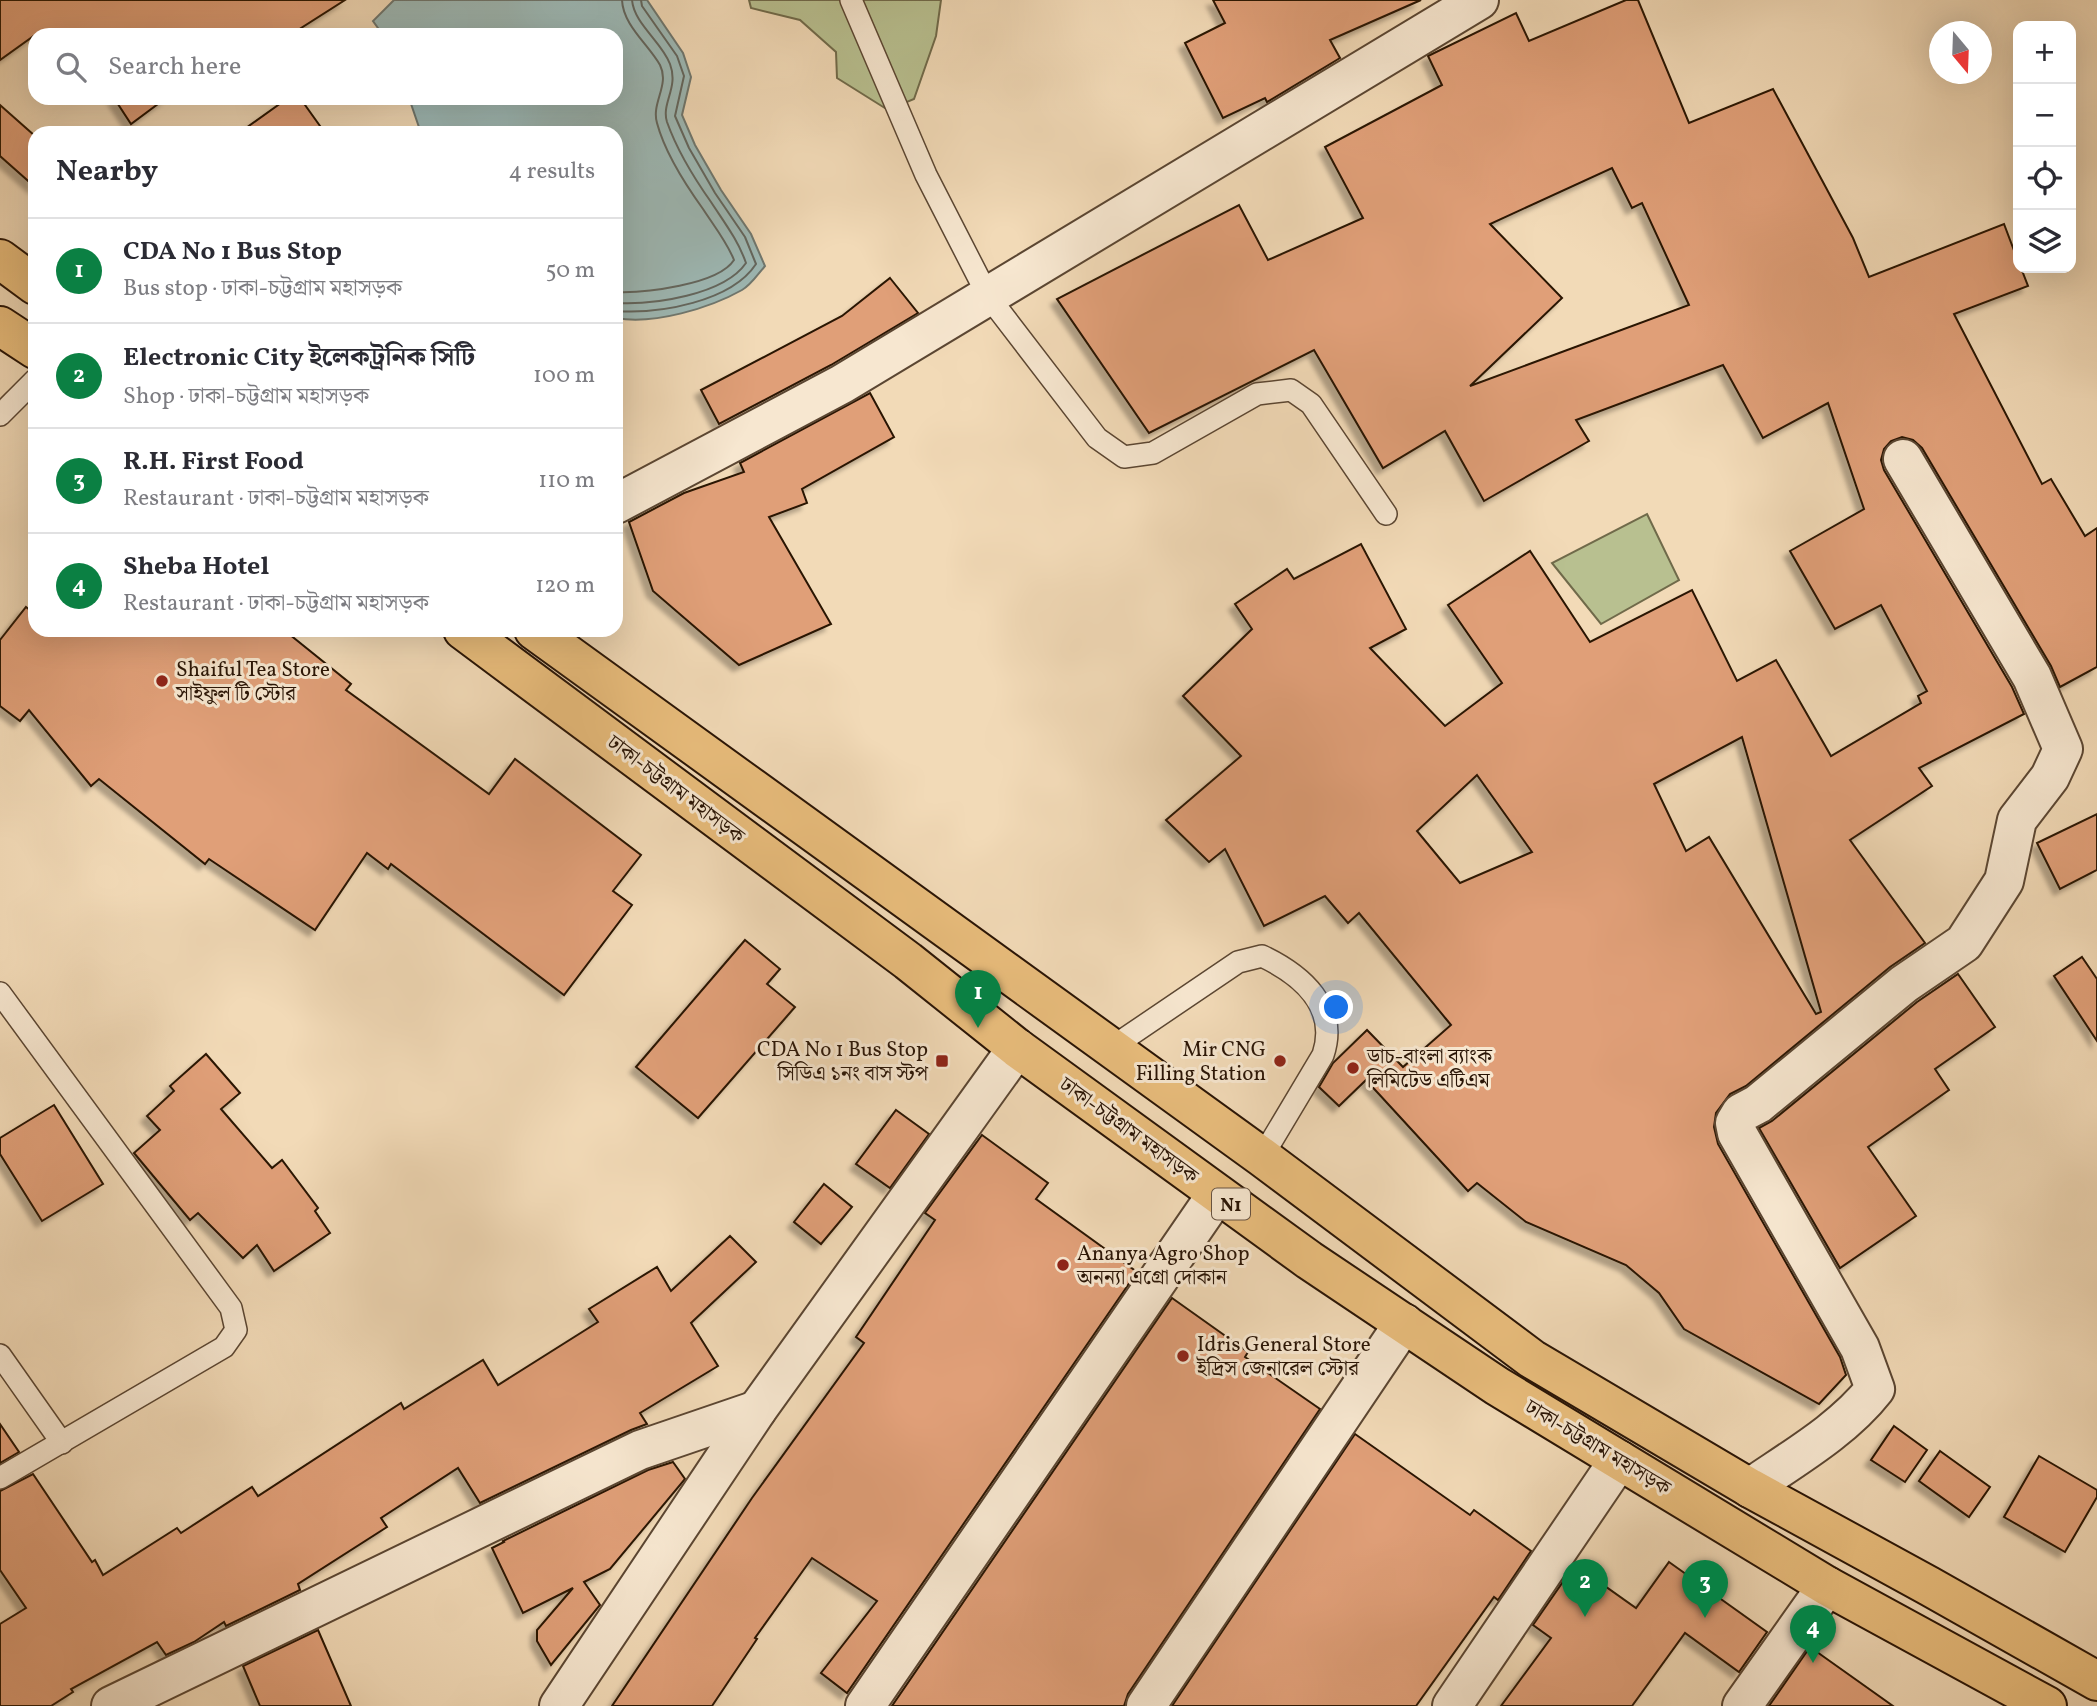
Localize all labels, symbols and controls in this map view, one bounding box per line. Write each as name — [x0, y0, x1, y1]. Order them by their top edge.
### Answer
north arrow — [1929, 21, 1992, 84]
map controls — [2013, 21, 2076, 273]
button: + — [2013, 21, 2076, 84]
search box — [28, 28, 623, 105]
icon: search — [52, 48, 90, 86]
text: Search here — [108, 49, 241, 85]
button: − — [2013, 84, 2076, 147]
button: locate — [2013, 147, 2076, 210]
text: Nearby — [56, 151, 158, 193]
text: 4 results — [509, 156, 595, 188]
button: layers — [2013, 210, 2076, 273]
text: CDA No 1 Bus Stop — [123, 234, 342, 270]
text: 1 — [74, 255, 84, 287]
text: 50 m — [546, 255, 595, 287]
text: Bus stop · ঢাকা-চট্টগ্রাম মহাসড়ক — [123, 273, 402, 305]
text: Electronic City ইলেকট্রনিক সিটি — [123, 340, 475, 376]
text: 2 — [73, 360, 85, 392]
text: 100 m — [533, 360, 595, 392]
text: Shop · ঢাকা-চট্টগ্রাম মহাসড়ক — [123, 381, 369, 413]
text: R.H. First Food — [123, 444, 304, 480]
text: 3 — [73, 465, 85, 497]
text: 110 m — [538, 465, 595, 497]
text: Restaurant · ঢাকা-চট্টগ্রাম মহাসড়ক — [123, 483, 429, 515]
text: Sheba Hotel — [123, 549, 269, 585]
text: 4 — [72, 570, 86, 602]
text: 120 m — [535, 570, 595, 602]
text: Restaurant · ঢাকা-চট্টগ্রাম মহাসড়ক — [123, 588, 429, 620]
place label: Shaiful Tea Store সাইফুল টি স্টোর — [175, 656, 330, 709]
marker: Shaiful Tea Store সাইফুল টি স্টোর — [154, 673, 170, 689]
street label: ঢাকা-চট্টগ্রাম মহাসড়ক — [600, 728, 751, 852]
pin: 1 — [955, 970, 1001, 1028]
your location — [1319, 990, 1353, 1024]
place label: CDA No 1 Bus Stop সিডিএ ১নং বাস স্টপ — [757, 1036, 929, 1089]
place label: Mir CNG Filling Station — [1136, 1036, 1266, 1089]
place label: ডাচ-বাংলা ব্যাংক লিমিটেড এটিএম — [1366, 1043, 1493, 1096]
marker: CDA No 1 Bus Stop সিডিএ ১নং বাস স্টপ — [934, 1053, 950, 1069]
marker: Mir CNG Filling Station — [1272, 1053, 1288, 1069]
marker: ডাচ-বাংলা ব্যাংক লিমিটেড এটিএম — [1345, 1060, 1361, 1076]
street label: ঢাকা-চট্টগ্রাম মহাসড়ক — [1052, 1070, 1204, 1192]
road number: N1 — [1212, 1188, 1250, 1220]
place label: Ananya Agro Shop অনন্যা এগ্রো দোকান — [1076, 1240, 1250, 1293]
marker: Ananya Agro Shop অনন্যা এগ্রো দোকান — [1055, 1257, 1071, 1273]
place label: Idris General Store ইদ্রিস জেনারেল স্টোর — [1196, 1331, 1371, 1384]
marker: Idris General Store ইদ্রিস জেনারেল স্টোর — [1175, 1348, 1191, 1364]
street label: ঢাকা-চট্টগ্রাম মহাসড়ক — [1518, 1393, 1676, 1504]
pin: 2 — [1562, 1559, 1608, 1617]
pin: 3 — [1682, 1560, 1728, 1618]
pin: 4 — [1790, 1605, 1836, 1663]

